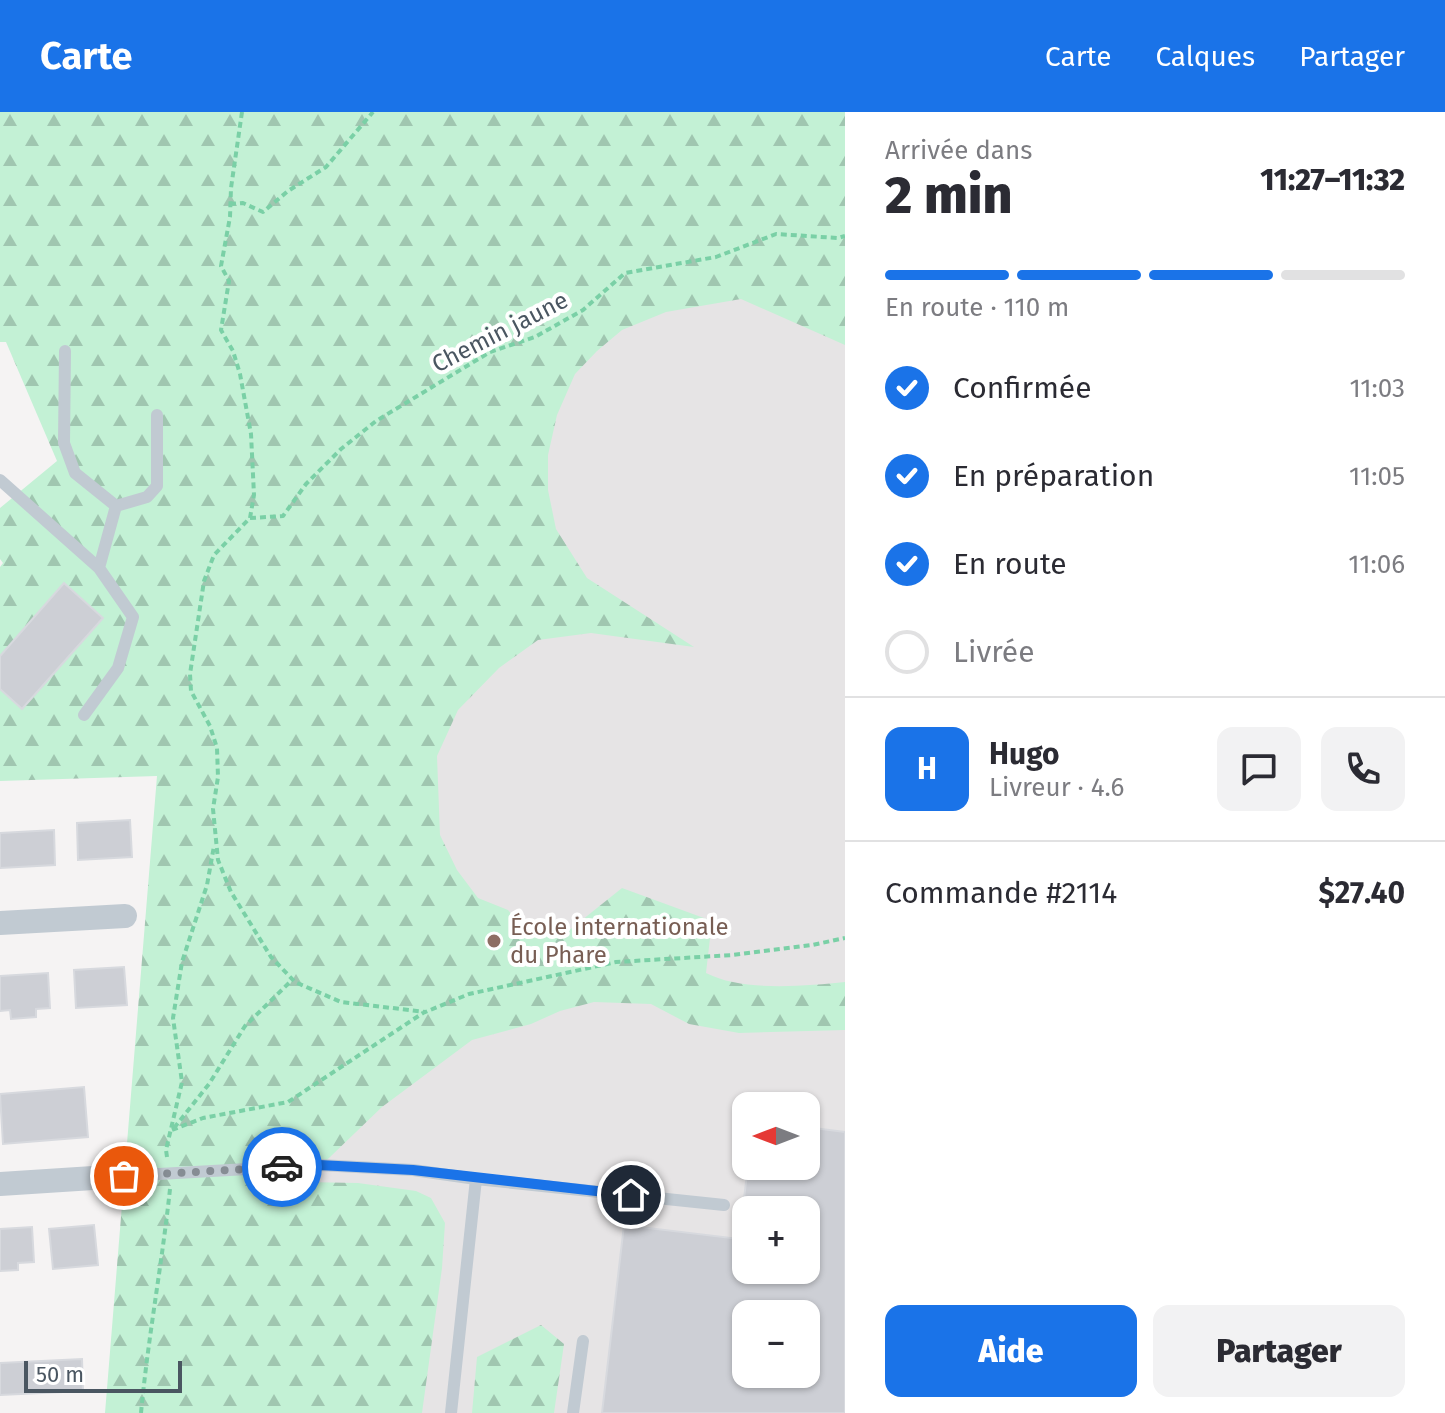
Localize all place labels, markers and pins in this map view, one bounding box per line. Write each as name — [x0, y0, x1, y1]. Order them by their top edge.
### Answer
place label: École internationale du Phare — [510, 912, 729, 969]
marker: École internationale du Phare — [485, 932, 503, 950]
pin — [90, 1142, 158, 1210]
pin — [597, 1161, 665, 1229]

